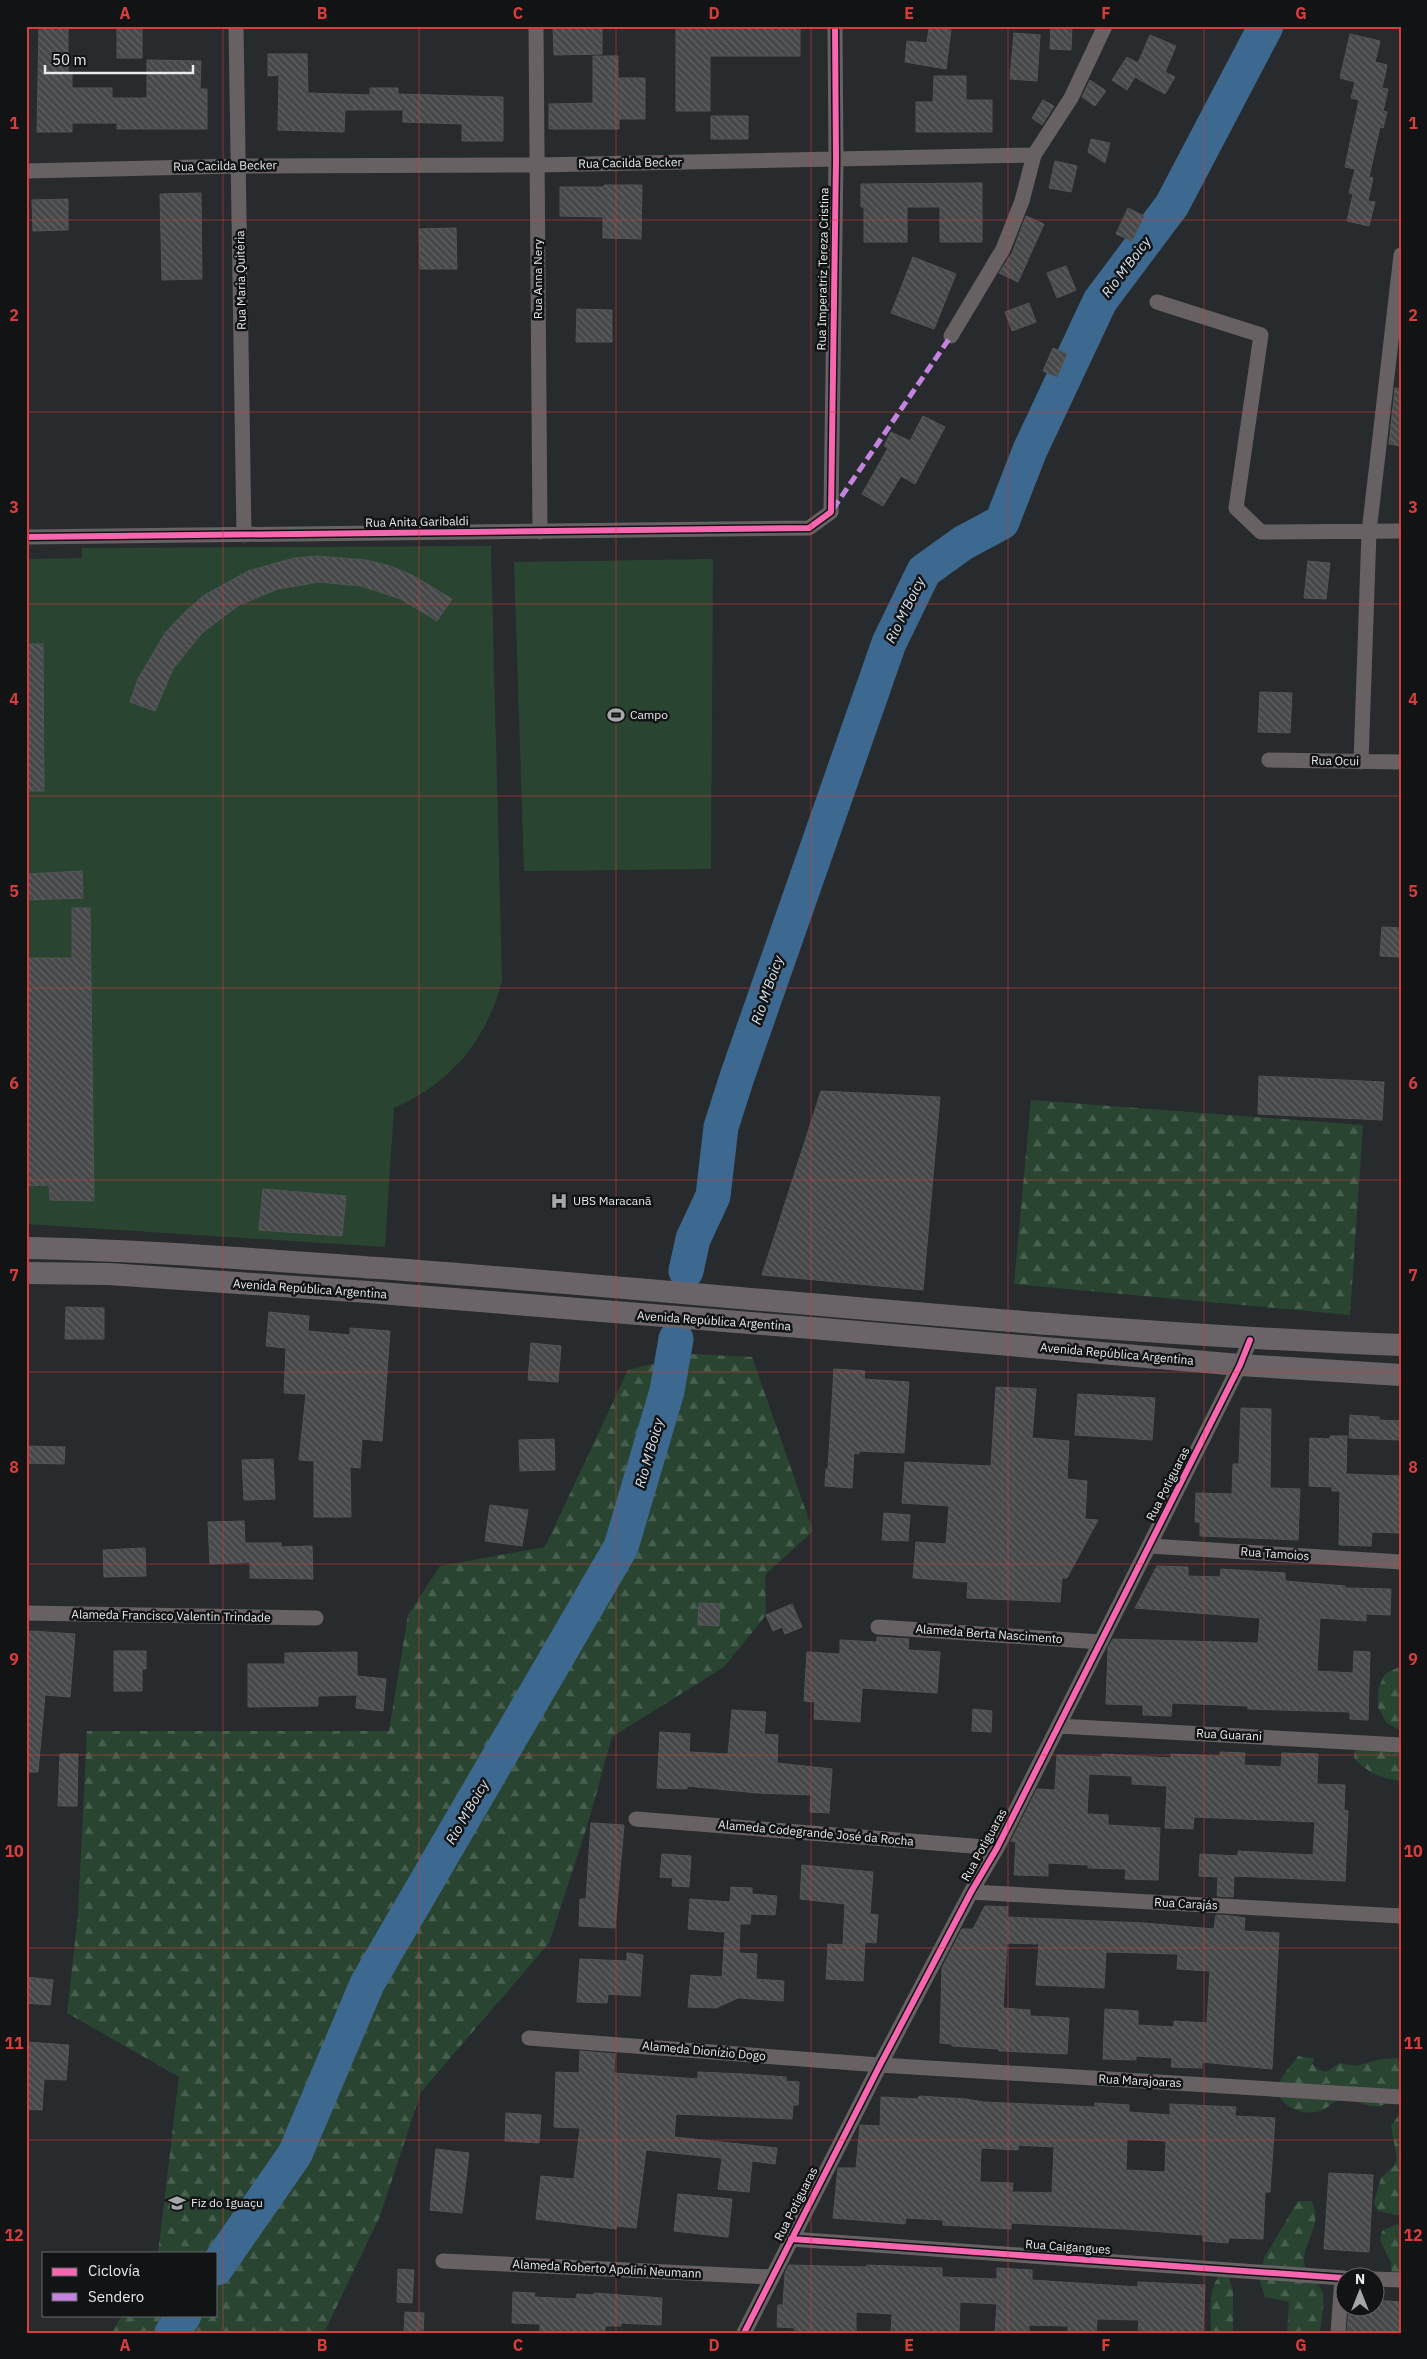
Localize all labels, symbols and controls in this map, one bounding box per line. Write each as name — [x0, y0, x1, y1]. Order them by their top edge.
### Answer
text: A — [120, 3, 131, 23]
text: B — [317, 3, 328, 23]
text: C — [513, 3, 523, 23]
text: D — [708, 3, 720, 23]
text: E — [904, 3, 914, 23]
text: F — [1101, 3, 1111, 23]
text: G — [1295, 3, 1307, 23]
scale bar — [45, 42, 192, 74]
text: 50 m — [52, 50, 87, 69]
text: 1 — [9, 113, 19, 133]
text: 1 — [1408, 113, 1418, 133]
street label: Rua Cacilda Becker — [578, 154, 683, 171]
street label: Rua Cacilda Becker — [173, 157, 278, 174]
street label: Rua Imperatriz Tereza Cristina — [814, 187, 831, 350]
street label: Rua Maria Quitéria — [232, 230, 249, 330]
water label: Rio M'Boicy — [1097, 232, 1155, 301]
street label: Rua Anna Nery — [530, 239, 545, 319]
text: 2 — [9, 305, 19, 325]
text: 2 — [1408, 305, 1418, 325]
text: 3 — [9, 497, 19, 517]
text: 3 — [1408, 497, 1418, 517]
street label: Rua Anita Garibaldi — [365, 513, 469, 530]
water label: Rio M'Boicy — [881, 573, 929, 646]
text: 4 — [9, 689, 19, 709]
text: 4 — [1408, 689, 1418, 709]
sports icon: Campo — [606, 705, 626, 725]
place label: Campo — [630, 707, 668, 722]
street label: Rua Ocui — [1311, 753, 1359, 768]
text: 5 — [9, 881, 19, 901]
text: 5 — [1408, 881, 1418, 901]
water label: Rio M'Boicy — [747, 952, 788, 1027]
text: 6 — [9, 1073, 19, 1093]
text: 6 — [1408, 1073, 1418, 1093]
hospital icon: UBS Maracanã — [549, 1191, 569, 1211]
place label: UBS Maracanã — [573, 1193, 652, 1208]
text: 7 — [9, 1265, 19, 1285]
text: 7 — [1408, 1265, 1418, 1285]
street label: Avenida República Argentina — [233, 1276, 388, 1301]
street label: Avenida República Argentina — [637, 1308, 792, 1333]
street label: Avenida República Argentina — [1040, 1339, 1195, 1368]
water label: Rio M'Boicy — [631, 1415, 668, 1490]
street label: Rua Potiguaras — [1143, 1444, 1193, 1523]
text: 8 — [9, 1457, 19, 1477]
text: 8 — [1408, 1457, 1418, 1477]
street label: Rua Tamoios — [1240, 1544, 1310, 1563]
street label: Alameda Francisco Valentin Trindade — [71, 1606, 271, 1625]
street label: Alameda Berta Nascimento — [915, 1621, 1063, 1646]
text: 9 — [9, 1649, 19, 1669]
text: 9 — [1408, 1649, 1418, 1669]
street label: Rua Guarani — [1196, 1725, 1262, 1744]
water label: Rio M'Boicy — [441, 1776, 493, 1847]
street label: Rua Potiguaras — [957, 1806, 1010, 1884]
street label: Alameda Codegrande José da Rocha — [718, 1816, 915, 1849]
text: 10 — [4, 1841, 24, 1861]
text: 10 — [1403, 1841, 1423, 1861]
street label: Rua Carajás — [1154, 1894, 1218, 1913]
text: 11 — [4, 2033, 24, 2053]
text: 11 — [1403, 2033, 1423, 2053]
street label: Alameda Dionízio Dogo — [642, 2038, 767, 2063]
street label: Rua Marajoaras — [1098, 2071, 1182, 2090]
street label: Rua Potiguaras — [771, 2164, 821, 2243]
school or university icon: Fiz do Iguaçu — [167, 2193, 187, 2213]
place label: Fiz do Iguaçu — [191, 2195, 263, 2210]
text: 12 — [4, 2225, 24, 2245]
text: 12 — [1403, 2225, 1423, 2245]
street label: Rua Caigangues — [1025, 2236, 1111, 2257]
legend — [42, 2252, 218, 2316]
street label: Alameda Roberto Apolini Neumann — [512, 2256, 702, 2281]
text: Ciclovía — [88, 2261, 140, 2280]
north arrow — [1334, 2266, 1384, 2316]
text: N — [1355, 2270, 1365, 2288]
text: Sendero — [88, 2287, 144, 2306]
text: A — [120, 2335, 131, 2355]
text: B — [317, 2335, 328, 2355]
text: C — [513, 2335, 523, 2355]
text: D — [708, 2335, 720, 2355]
text: E — [904, 2335, 914, 2355]
text: F — [1101, 2335, 1111, 2355]
text: G — [1295, 2335, 1307, 2355]

